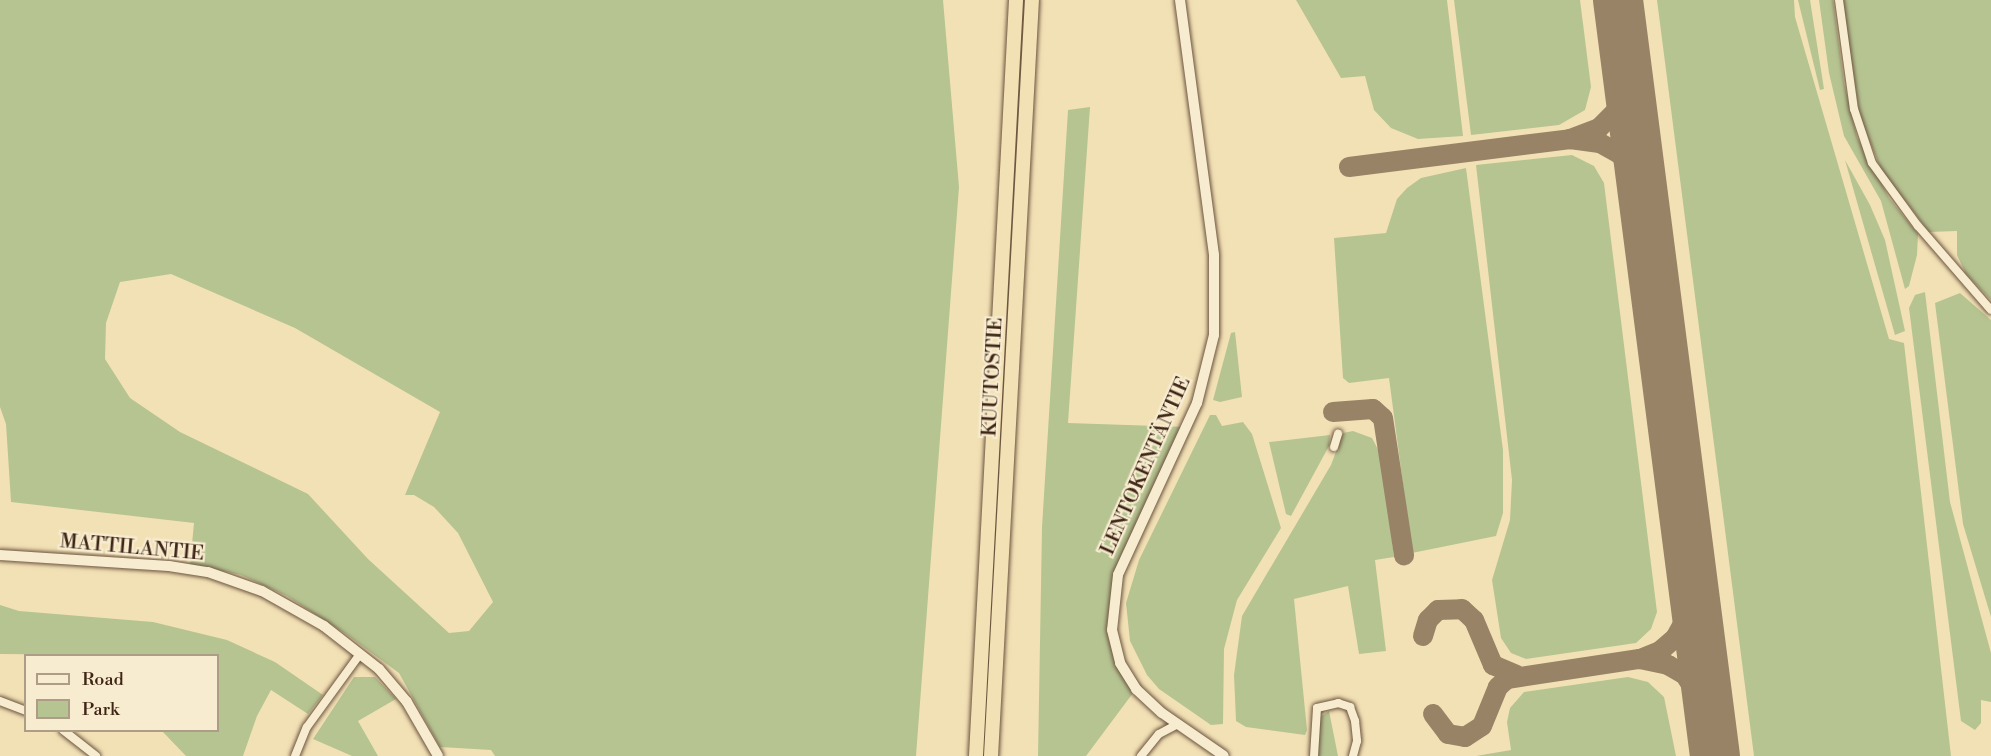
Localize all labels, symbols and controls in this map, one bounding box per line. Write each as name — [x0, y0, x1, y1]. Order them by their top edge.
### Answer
street label: KUUTOSTIE — [978, 317, 1008, 437]
street label: LENTOKENTÄNTIE — [1096, 373, 1196, 559]
street label: MATTILANTIE — [59, 530, 205, 566]
legend — [24, 654, 219, 732]
text: Road — [82, 668, 124, 691]
text: Park — [82, 698, 119, 721]

